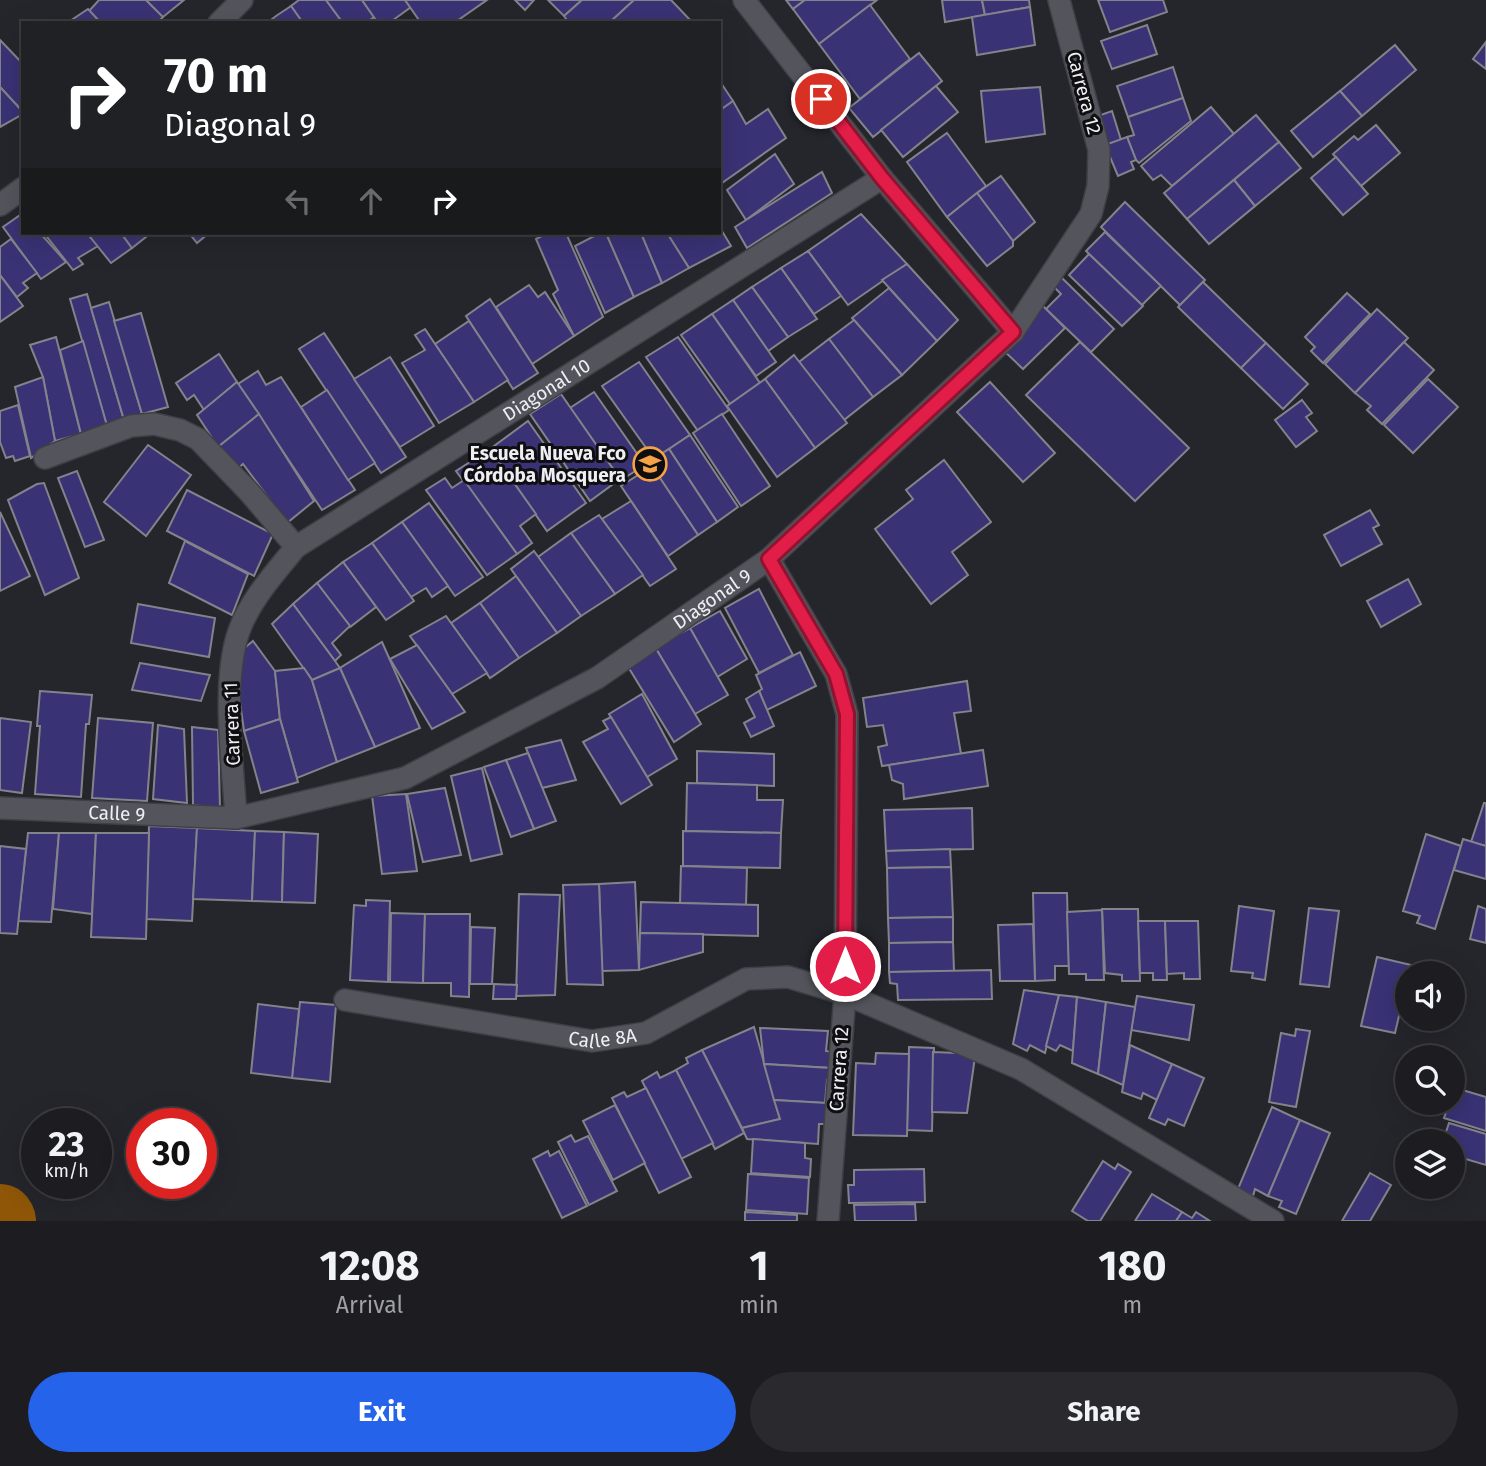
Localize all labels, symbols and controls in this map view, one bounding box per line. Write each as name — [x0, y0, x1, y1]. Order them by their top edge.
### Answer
text: 70 m — [164, 46, 268, 105]
icon: right — [49, 49, 140, 140]
street label: Carrera 12 — [1062, 49, 1106, 137]
pin — [791, 69, 851, 129]
icon: arrive — [802, 80, 840, 118]
text: Diagonal 9 — [164, 106, 316, 144]
icon: left — [279, 182, 317, 220]
icon: ahead — [352, 182, 390, 220]
icon: right — [425, 182, 463, 220]
street label: Diagonal 10 — [498, 353, 594, 426]
place label: Escuela Nueva Fco Córdoba Mosquera — [463, 442, 626, 487]
school or university icon: Escuela Nueva Fco Córdoba Mosquera — [631, 445, 669, 483]
street label: Diagonal 9 — [668, 563, 756, 634]
street label: Carrera 11 — [219, 682, 245, 766]
street label: Calle 9 — [88, 800, 146, 826]
position arrow — [808, 929, 882, 1003]
map controls — [1395, 961, 1465, 1199]
button: sound — [1395, 961, 1465, 1031]
street label: Calle 8A — [567, 1023, 638, 1053]
street label: Carrera 12 — [825, 1026, 853, 1112]
button: search — [1395, 1045, 1465, 1115]
speed limit sign: 30 — [126, 1108, 217, 1199]
text: 23 — [48, 1123, 85, 1165]
button: layers — [1395, 1129, 1465, 1199]
text: km/h — [44, 1160, 89, 1182]
text: 12:08 — [319, 1241, 420, 1291]
text: 1 — [749, 1241, 769, 1291]
text: 180 — [1098, 1241, 1167, 1291]
text: Arrival — [336, 1291, 403, 1319]
text: min — [739, 1291, 779, 1319]
text: m — [1123, 1291, 1142, 1319]
button: Exit — [28, 1372, 736, 1452]
button: Share — [750, 1372, 1458, 1452]

